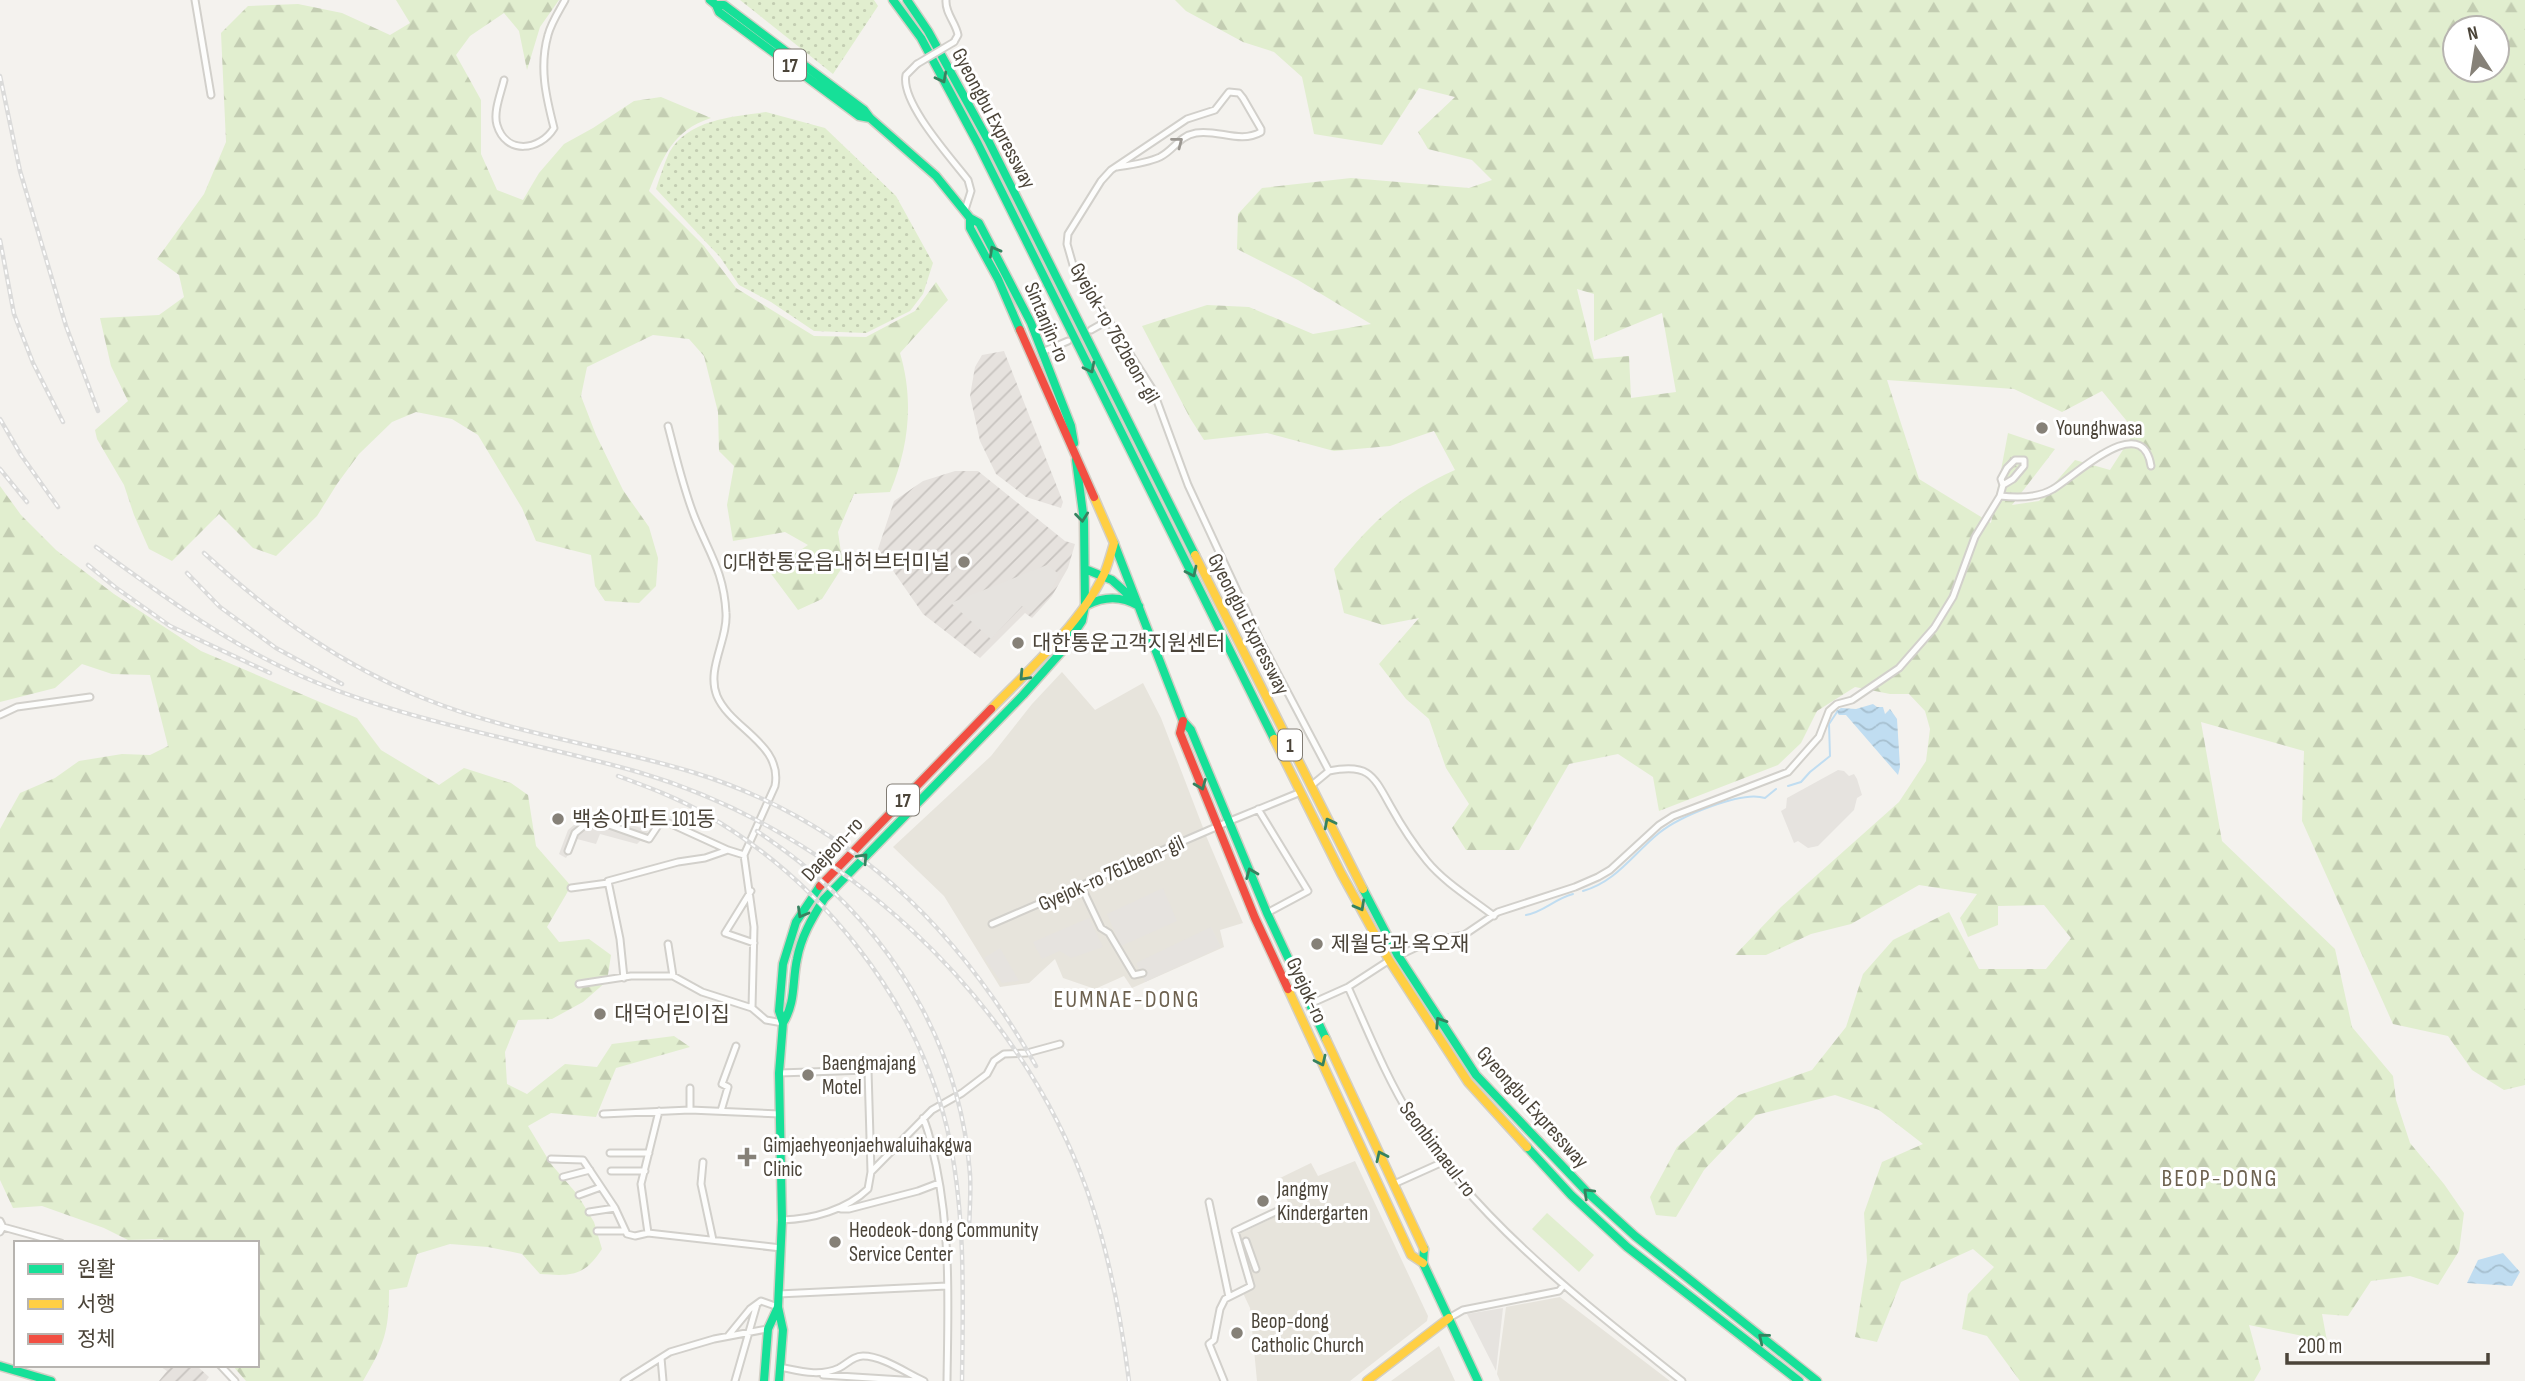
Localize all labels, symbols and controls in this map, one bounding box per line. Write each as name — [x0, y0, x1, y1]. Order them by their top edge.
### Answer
north arrow — [2441, 14, 2511, 84]
text: N — [2465, 22, 2480, 46]
street label: Gyeongbu Expressway — [946, 44, 1041, 193]
road number: 17 — [774, 50, 806, 80]
one-way arrow — [934, 71, 948, 83]
one-way arrow — [1171, 138, 1183, 151]
one-way arrow — [989, 245, 1002, 258]
street label: Gyejok-ro 762beon-gil — [1064, 259, 1165, 408]
street label: Sintanjin-ro — [1019, 279, 1074, 366]
one-way arrow — [1081, 361, 1095, 373]
place label: Younghwasa — [2056, 416, 2143, 441]
marker: Younghwasa — [2034, 420, 2050, 436]
one-way arrow — [1075, 511, 1090, 523]
street label: Gyeongbu Expressway — [1202, 549, 1295, 699]
place label: CJ대한통운읍내허브터미널 — [723, 550, 950, 575]
marker: CJ대한통운읍내허브터미널 — [956, 554, 972, 570]
one-way arrow — [1183, 565, 1197, 577]
place label: 대한통운고객지원센터 — [1032, 631, 1225, 656]
marker: 대한통운고객지원센터 — [1010, 635, 1026, 651]
one-way arrow — [1020, 668, 1032, 681]
road number: 1 — [1278, 730, 1302, 760]
one-way arrow — [1192, 779, 1206, 791]
road number: 17 — [887, 785, 919, 816]
place label: 백송아파트 101동 — [572, 807, 715, 832]
marker: 백송아파트 101동 — [550, 811, 566, 827]
street label: Daejeon-ro — [796, 812, 868, 887]
one-way arrow — [1324, 818, 1338, 830]
street label: Gyejok-ro 761beon-gil — [1034, 830, 1188, 917]
one-way arrow — [854, 853, 867, 866]
one-way arrow — [1246, 868, 1260, 880]
one-way arrow — [1352, 899, 1365, 912]
one-way arrow — [797, 905, 810, 918]
place label: 제월당과 옥오재 — [1331, 932, 1470, 957]
marker: 제월당과 옥오재 — [1309, 936, 1325, 952]
street label: Gyejok-ro — [1281, 954, 1332, 1027]
district label: EUMNAE-DONG — [1053, 985, 1201, 1014]
place label: 대덕어린이집 — [614, 1002, 730, 1027]
marker: 대덕어린이집 — [592, 1006, 608, 1022]
one-way arrow — [1435, 1016, 1448, 1029]
street label: Gyeongbu Expressway — [1471, 1041, 1594, 1173]
place label: Baengmajang Motel — [822, 1051, 916, 1100]
one-way arrow — [1313, 1054, 1327, 1066]
marker: Baengmajang Motel — [800, 1067, 816, 1083]
street label: Seonbimaeul-ro — [1394, 1097, 1481, 1202]
place label: Gimjaehyeonjaehwaluihakgwa Clinic — [763, 1133, 972, 1182]
marker: Gimjaehyeonjaehwaluihakgwa Clinic — [737, 1147, 757, 1167]
one-way arrow — [1375, 1151, 1389, 1163]
district label: BEOP-DONG — [2162, 1164, 2278, 1193]
place label: Jangmy Kindergarten — [1276, 1177, 1368, 1226]
one-way arrow — [1584, 1188, 1597, 1201]
marker: Jangmy Kindergarten — [1255, 1193, 1271, 1209]
place label: Heodeok-dong Community Service Center — [849, 1218, 1039, 1267]
marker: Heodeok-dong Community Service Center — [827, 1234, 843, 1250]
legend — [14, 1241, 259, 1367]
text: 원활 — [77, 1257, 116, 1282]
text: 서행 — [77, 1292, 116, 1317]
place label: Beop-dong Catholic Church — [1251, 1309, 1364, 1358]
scale bar — [2287, 1322, 2488, 1366]
marker: Beop-dong Catholic Church — [1229, 1325, 1245, 1341]
text: 정체 — [77, 1327, 116, 1352]
one-way arrow — [1759, 1334, 1771, 1347]
text: 200 m — [2298, 1334, 2342, 1359]

